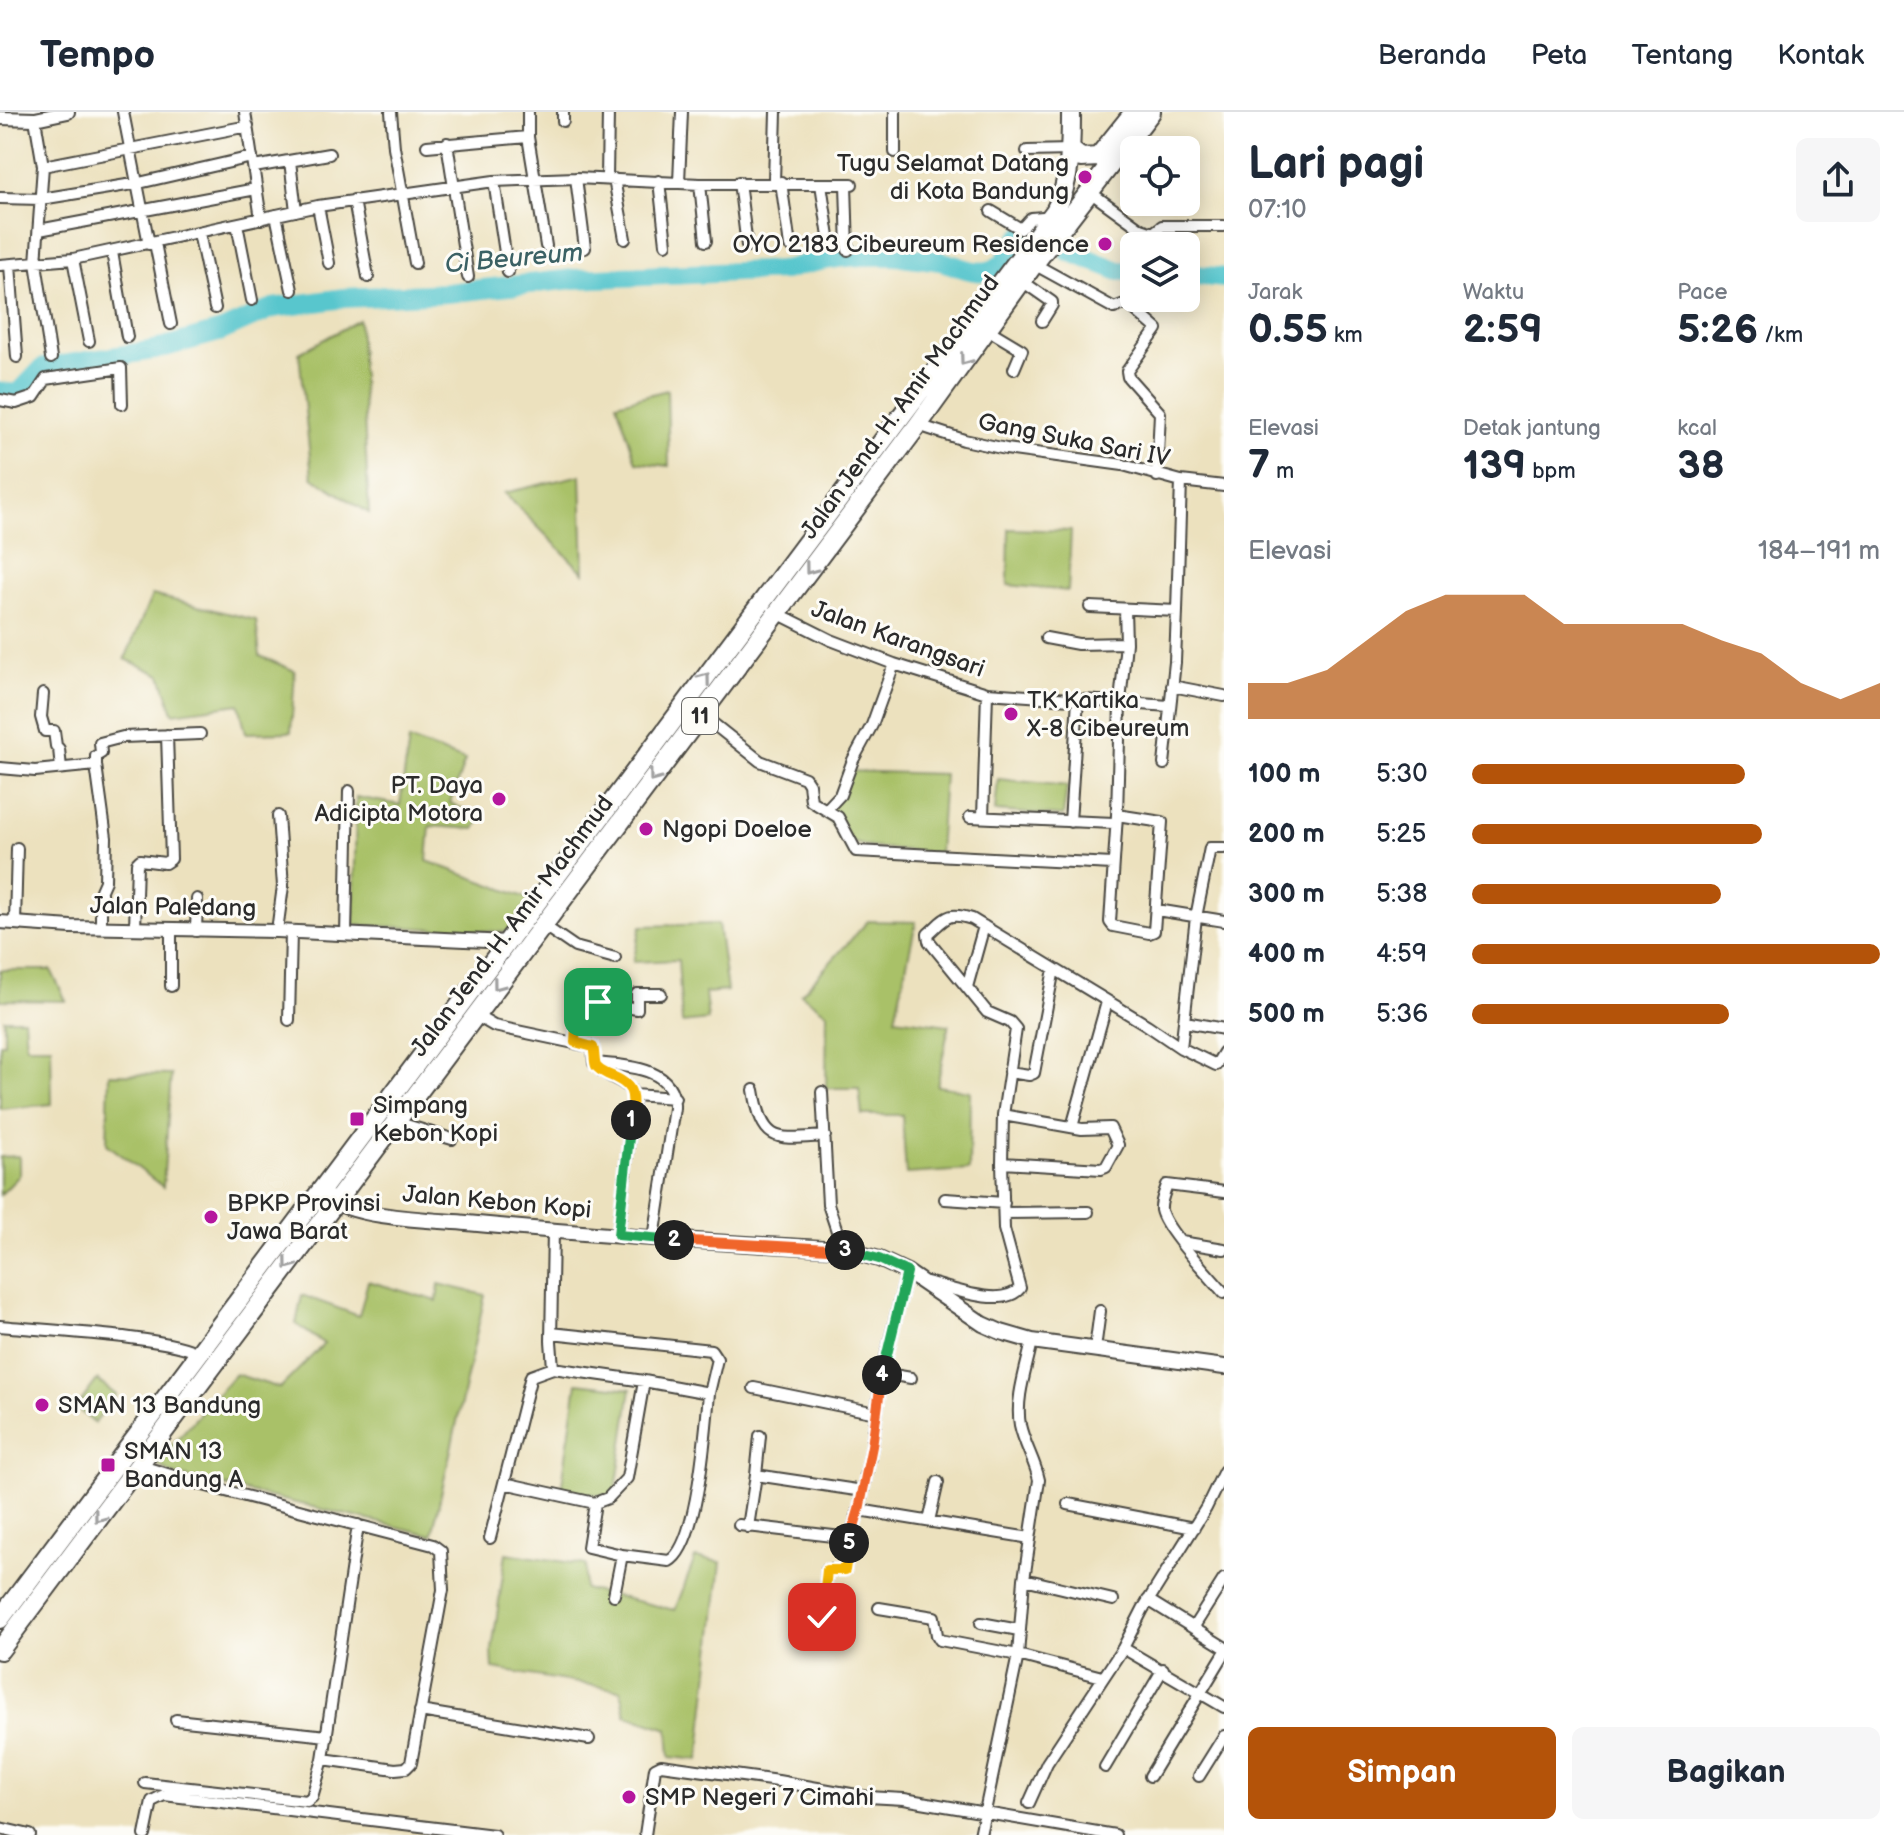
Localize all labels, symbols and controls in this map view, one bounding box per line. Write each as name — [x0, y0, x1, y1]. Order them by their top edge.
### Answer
text: Tempo — [40, 33, 155, 78]
text: Beranda — [1378, 39, 1487, 72]
text: Peta — [1531, 39, 1587, 72]
text: Tentang — [1631, 39, 1733, 72]
text: Kontak — [1777, 39, 1864, 72]
map controls — [1120, 136, 1200, 312]
button: locate — [1120, 136, 1200, 216]
text: Lari pagi — [1248, 138, 1424, 191]
button: share — [1796, 138, 1880, 222]
place label: Tugu Selamat Datang di Kota Bandung — [837, 149, 1069, 206]
marker: Tugu Selamat Datang di Kota Bandung — [1076, 168, 1094, 186]
text: 07:10 — [1248, 195, 1307, 226]
place label: OYO 2183 Cibeureum Residence — [732, 230, 1089, 259]
button: layers — [1120, 232, 1200, 312]
marker: OYO 2183 Cibeureum Residence — [1096, 235, 1114, 253]
water label: Ci Beureum — [444, 238, 584, 280]
street label: Jalan Jend. H. Amir Machmud — [795, 269, 1005, 545]
text: Jarak — [1248, 279, 1302, 306]
text: Waktu — [1463, 279, 1524, 306]
text: Pace — [1677, 279, 1728, 306]
text: 0.55 — [1248, 306, 1328, 354]
text: 2:59 — [1463, 306, 1543, 354]
text: 5:26 — [1677, 306, 1758, 354]
text: km — [1328, 322, 1363, 349]
text: /km — [1758, 322, 1803, 349]
one-way arrow — [960, 351, 975, 366]
street label: Gang Suka Sari IV — [976, 407, 1173, 473]
text: Elevasi — [1248, 415, 1319, 442]
text: Detak jantung — [1463, 415, 1601, 442]
text: kcal — [1677, 415, 1717, 442]
text: 7 — [1248, 442, 1270, 490]
text: 139 — [1463, 442, 1526, 490]
text: 38 — [1677, 442, 1725, 490]
text: m — [1270, 458, 1294, 485]
text: bpm — [1526, 458, 1576, 485]
text: Elevasi — [1248, 536, 1332, 567]
text: 184–191 m — [1758, 536, 1880, 567]
one-way arrow — [806, 560, 820, 575]
street label: Jalan Karangsari — [807, 594, 989, 684]
one-way arrow — [696, 672, 710, 687]
place label: TK Kartika X-8 Cibeureum — [1026, 686, 1189, 743]
road number: 11 — [682, 698, 718, 734]
marker: TK Kartika X-8 Cibeureum — [1002, 705, 1020, 723]
text: 100 m — [1248, 759, 1321, 790]
text: 5:30 — [1376, 759, 1427, 790]
one-way arrow — [650, 768, 664, 783]
place label: PT. Daya Adicipta Motora — [315, 771, 483, 828]
street label: Jalan Jend. H. Amir Machmud — [404, 790, 620, 1062]
marker: PT. Daya Adicipta Motora — [490, 790, 508, 808]
place label: Ngopi Doeloe — [662, 815, 812, 844]
text: 200 m — [1248, 819, 1325, 850]
text: 5:25 — [1376, 819, 1426, 850]
marker: Ngopi Doeloe — [637, 820, 655, 838]
text: 300 m — [1248, 879, 1325, 910]
text: 5:38 — [1376, 879, 1427, 910]
street label: Jalan Paledang — [90, 891, 256, 923]
text: 400 m — [1248, 939, 1325, 970]
text: 4:59 — [1376, 939, 1427, 970]
pin — [564, 968, 632, 1036]
one-way arrow — [494, 976, 508, 991]
icon: arrive — [576, 980, 620, 1024]
text: 500 m — [1248, 999, 1325, 1030]
text: 5:36 — [1376, 999, 1428, 1030]
place label: Simpang Kebon Kopi — [373, 1091, 498, 1148]
pin: 1 — [611, 1100, 651, 1140]
text: 1 — [626, 1106, 636, 1133]
marker: Simpang Kebon Kopi — [348, 1110, 366, 1128]
street label: Jalan Kebon Kopi — [401, 1179, 593, 1225]
place label: BPKP Provinsi Jawa Barat — [227, 1189, 381, 1246]
marker: BPKP Provinsi Jawa Barat — [202, 1208, 220, 1226]
pin: 2 — [654, 1220, 694, 1260]
text: 2 — [667, 1226, 681, 1253]
pin: 3 — [825, 1230, 865, 1270]
text: 3 — [839, 1236, 851, 1263]
one-way arrow — [284, 1255, 298, 1270]
pin: 4 — [862, 1355, 902, 1395]
text: 4 — [876, 1361, 888, 1388]
place label: SMAN 13 Bandung — [58, 1391, 261, 1420]
marker: SMAN 13 Bandung — [33, 1396, 51, 1414]
place label: SMAN 13 Bandung A — [124, 1437, 244, 1494]
marker: SMAN 13 Bandung A — [99, 1456, 117, 1474]
one-way arrow — [95, 1508, 109, 1523]
pin: 5 — [829, 1523, 869, 1563]
text: 5 — [843, 1529, 855, 1556]
pin — [788, 1583, 856, 1651]
icon: check — [800, 1595, 844, 1639]
button: Simpan — [1248, 1727, 1556, 1819]
button: Bagikan — [1572, 1727, 1880, 1819]
place label: SMP Negeri 7 Cimahi — [645, 1783, 874, 1812]
marker: SMP Negeri 7 Cimahi — [620, 1788, 638, 1806]

